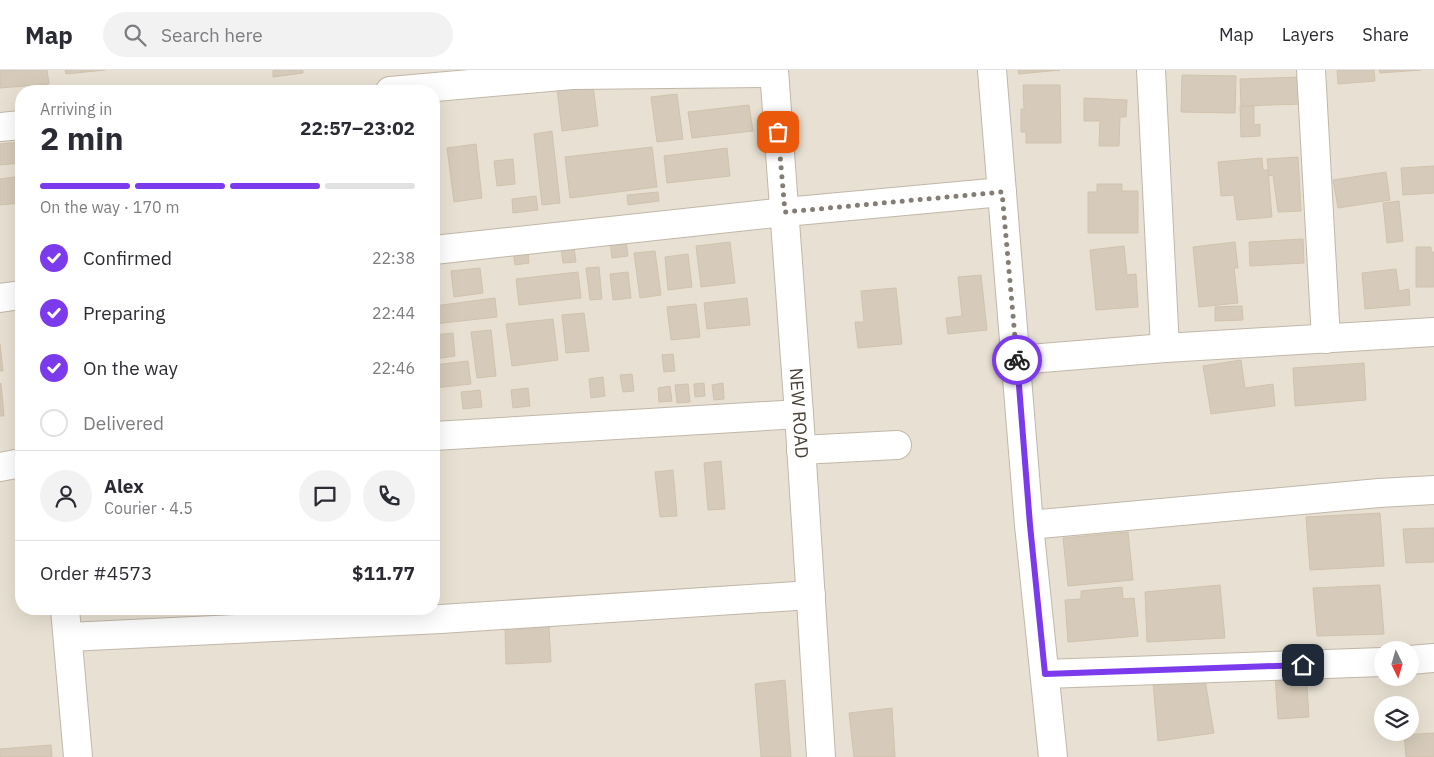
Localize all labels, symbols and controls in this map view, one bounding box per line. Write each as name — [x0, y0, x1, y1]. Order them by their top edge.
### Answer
search box — [103, 12, 453, 57]
text: Map — [25, 19, 73, 51]
icon: search — [121, 21, 149, 49]
text: Search here — [161, 23, 263, 47]
text: Map — [1219, 23, 1254, 46]
text: Layers — [1282, 23, 1334, 46]
text: Share — [1362, 23, 1409, 46]
text: Arriving in — [40, 99, 112, 119]
pin — [757, 111, 799, 153]
text: 22:57–23:02 — [300, 116, 415, 140]
text: 2 min — [40, 117, 124, 159]
icon: bag — [764, 118, 792, 146]
text: On the way · 170 m — [40, 197, 179, 217]
icon: check — [40, 244, 68, 272]
text: Confirmed — [83, 246, 172, 270]
text: 22:38 — [372, 248, 415, 268]
icon: check — [40, 299, 68, 327]
text: Preparing — [83, 301, 165, 325]
text: 22:44 — [372, 303, 415, 323]
courier — [992, 335, 1042, 385]
icon: bike — [1003, 346, 1031, 374]
icon: check — [40, 354, 68, 382]
text: On the way — [83, 356, 178, 380]
text: 22:46 — [372, 358, 415, 378]
street label: NEW ROAD — [785, 367, 814, 459]
text: Delivered — [83, 411, 164, 435]
button: person — [40, 470, 92, 522]
button: chat — [299, 470, 351, 522]
button: phone — [363, 470, 415, 522]
text: Alex — [104, 474, 144, 498]
text: Courier · 4.5 — [104, 498, 193, 518]
text: Order #4573 — [40, 561, 152, 585]
text: $11.77 — [352, 561, 415, 585]
north arrow — [1374, 641, 1419, 686]
map controls — [1374, 641, 1419, 741]
pin — [1282, 644, 1324, 686]
icon: home — [1289, 651, 1317, 679]
button: layers — [1374, 696, 1419, 741]

